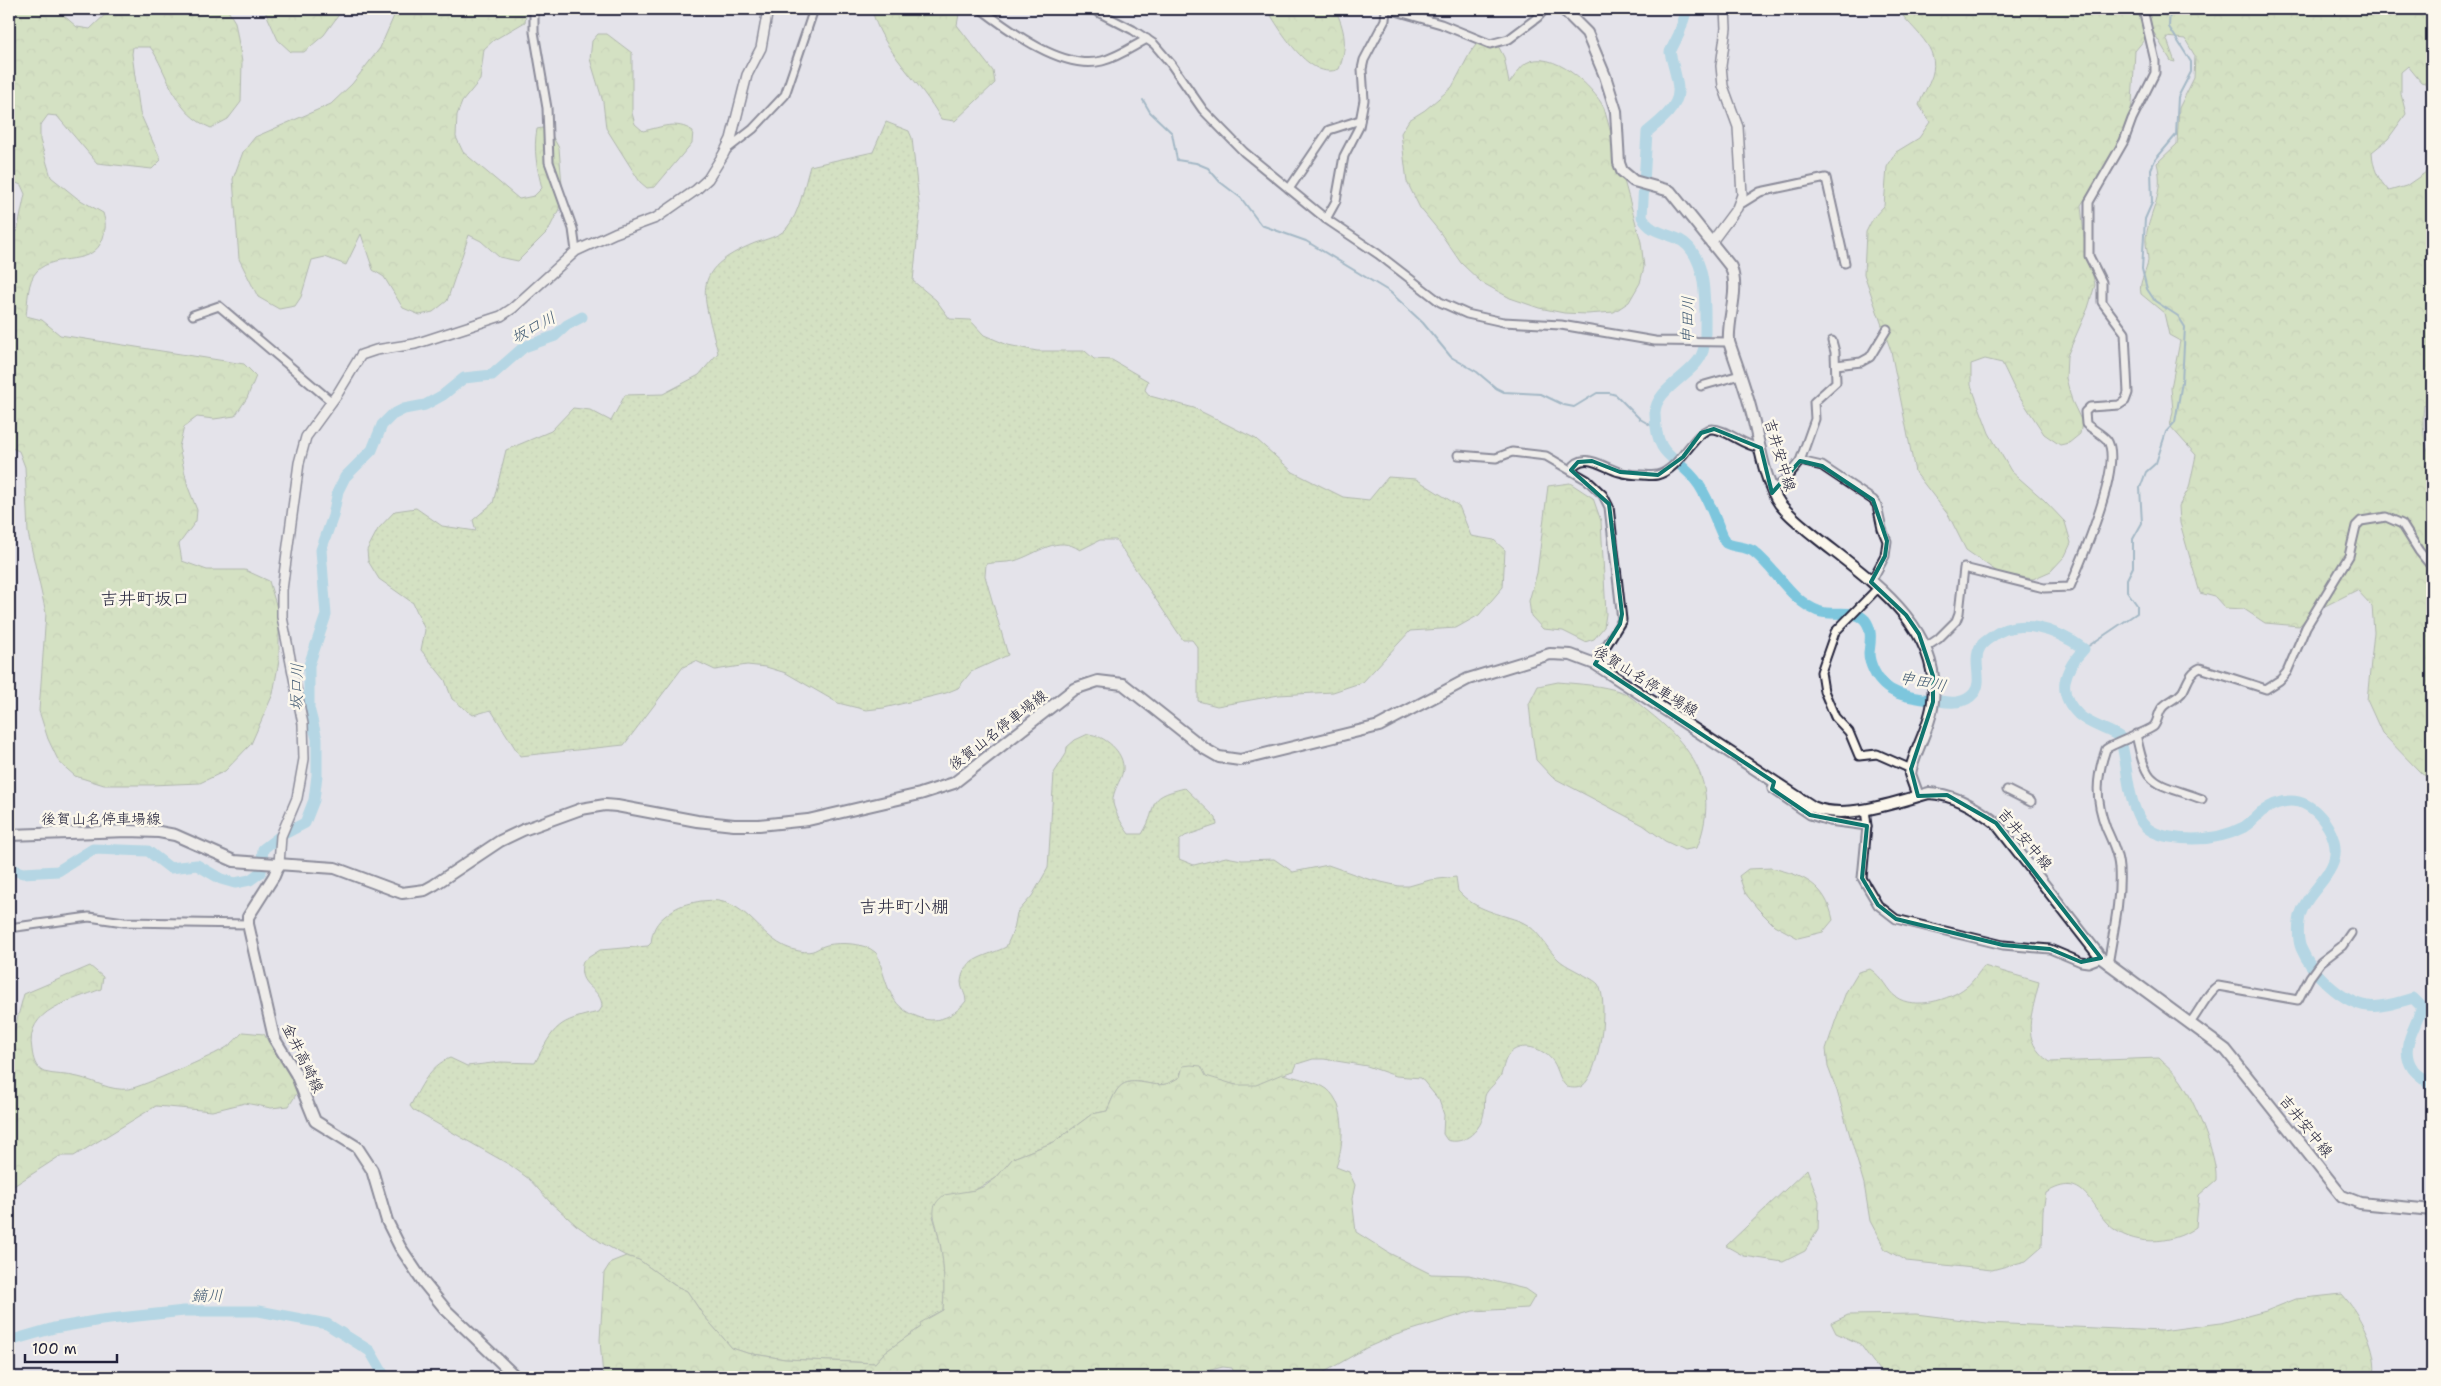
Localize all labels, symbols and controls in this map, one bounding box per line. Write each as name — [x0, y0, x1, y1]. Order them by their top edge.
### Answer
water label: 申田川 — [1677, 296, 1698, 344]
water label: 坂口川 — [507, 307, 559, 348]
street label: 吉井安中線 — [1759, 416, 1801, 494]
district label: 吉井町坂口 — [100, 587, 190, 611]
street label: 後賀山名停車場線 — [1590, 641, 1702, 721]
water label: 坂口川 — [286, 663, 307, 711]
water label: 申田川 — [1897, 667, 1948, 696]
street label: 後賀山名停車場線 — [945, 685, 1051, 775]
street label: 吉井安中線 — [1993, 804, 2057, 874]
street label: 後賀山名停車場線 — [41, 809, 161, 829]
district label: 吉井町小棚 — [859, 895, 949, 919]
street label: 金井高崎線 — [278, 1020, 328, 1096]
street label: 吉井安中線 — [2275, 1091, 2337, 1161]
water label: 鏑川 — [191, 1285, 223, 1306]
scale bar — [25, 1331, 118, 1363]
text: 100 m — [32, 1339, 77, 1359]

